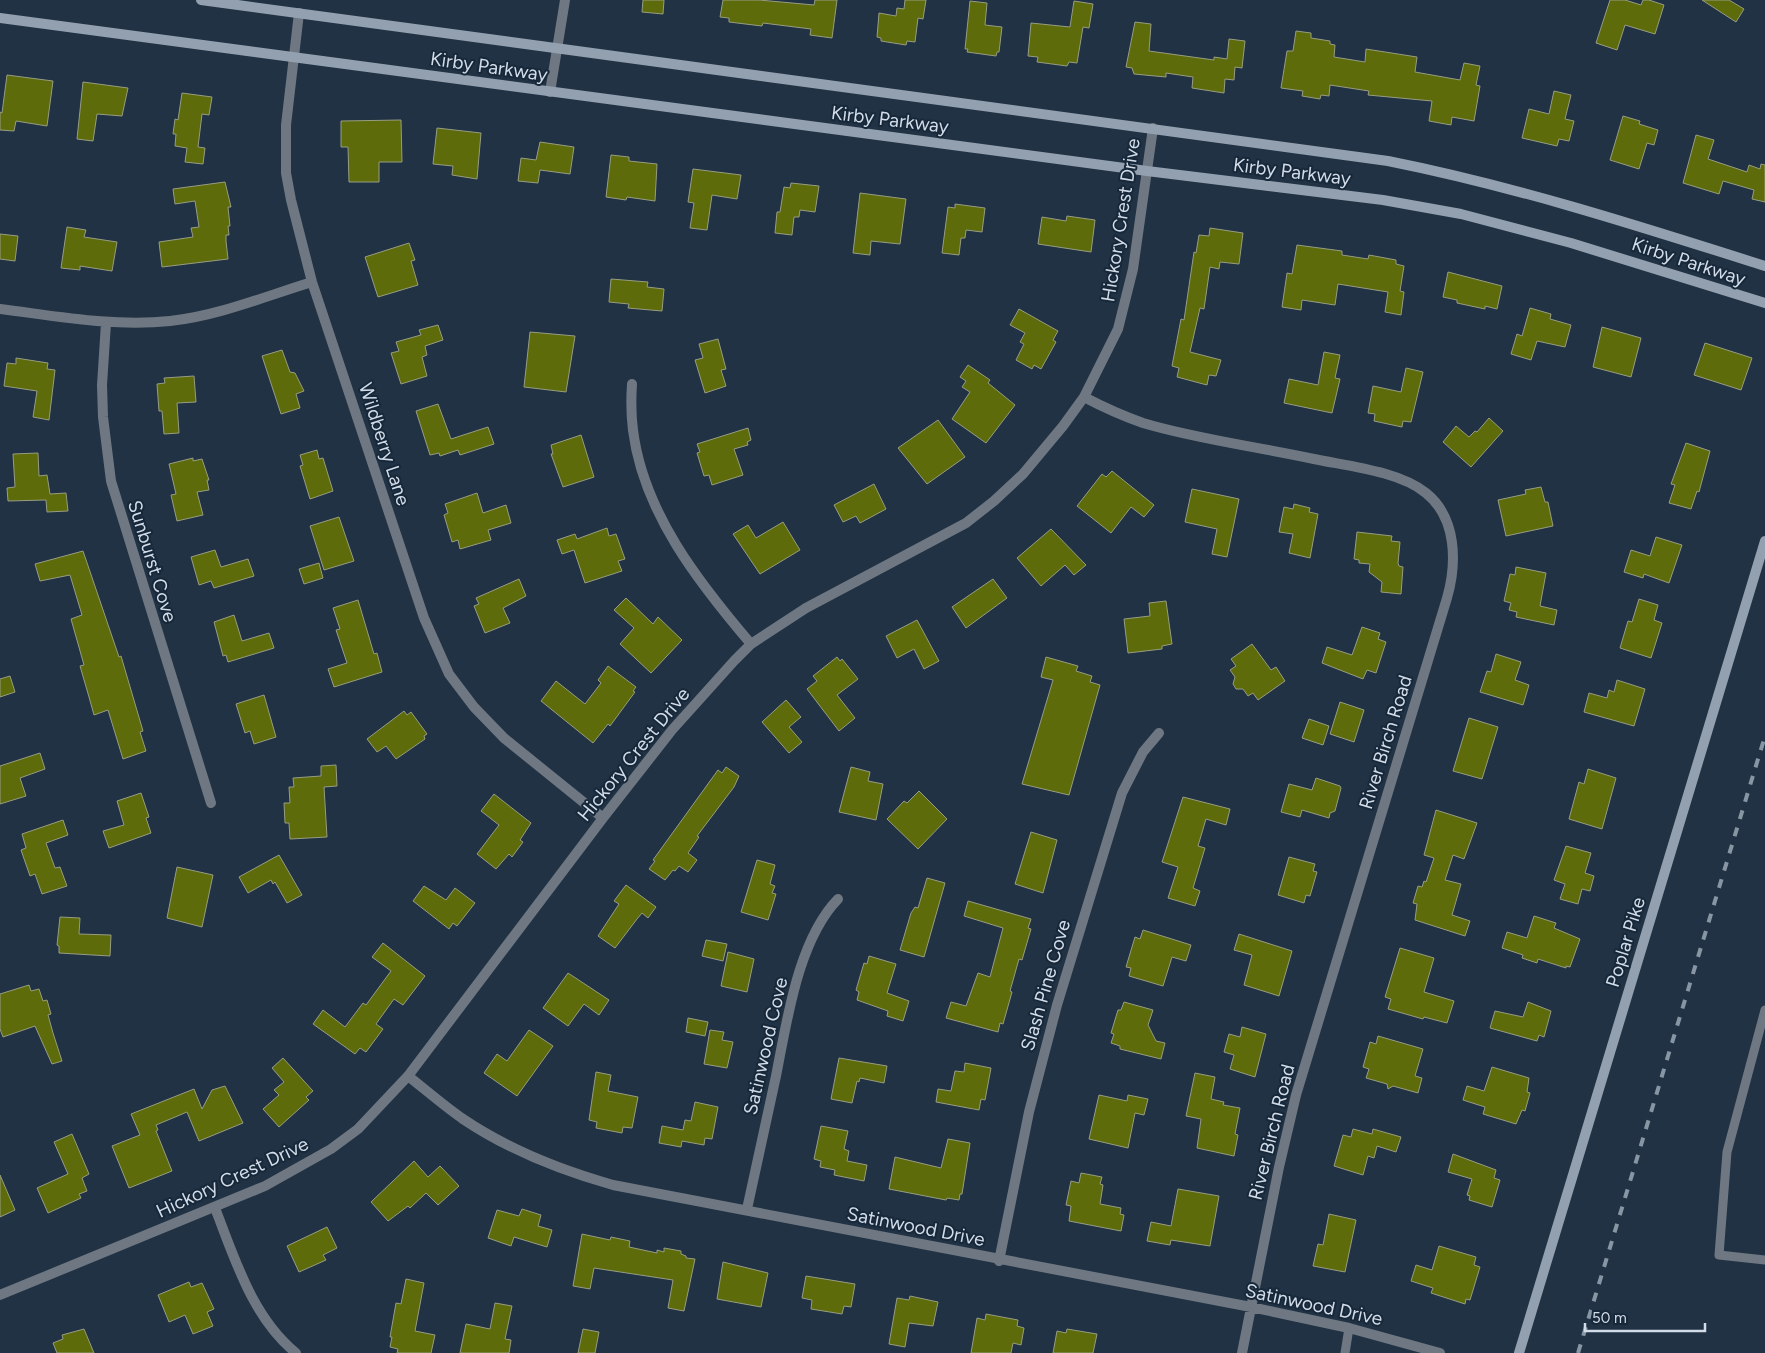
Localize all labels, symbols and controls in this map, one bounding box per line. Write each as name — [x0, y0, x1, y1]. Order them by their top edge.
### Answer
street label: Kirby Parkway — [429, 47, 549, 86]
street label: Kirby Parkway — [830, 101, 950, 138]
street label: Hickory Crest Drive — [1096, 137, 1145, 303]
street label: Kirby Parkway — [1232, 153, 1352, 190]
street label: Kirby Parkway — [1629, 232, 1749, 291]
street label: Wildberry Lane — [354, 380, 415, 508]
street label: Sunburst Cove — [123, 497, 182, 625]
street label: River Birch Road — [1354, 672, 1417, 812]
street label: Hickory Crest Drive — [572, 683, 694, 826]
street label: Poplar Pike — [1601, 894, 1650, 990]
street label: Slash Pine Cove — [1016, 917, 1075, 1053]
street label: Satinwood Cove — [738, 975, 792, 1117]
street label: River Birch Road — [1243, 1062, 1299, 1202]
street label: Hickory Crest Drive — [152, 1132, 312, 1223]
street label: Satinwood Drive — [845, 1202, 987, 1251]
street label: Satinwood Drive — [1243, 1279, 1385, 1330]
scale bar — [1585, 1300, 1705, 1332]
text: 50 m — [1592, 1309, 1627, 1327]

